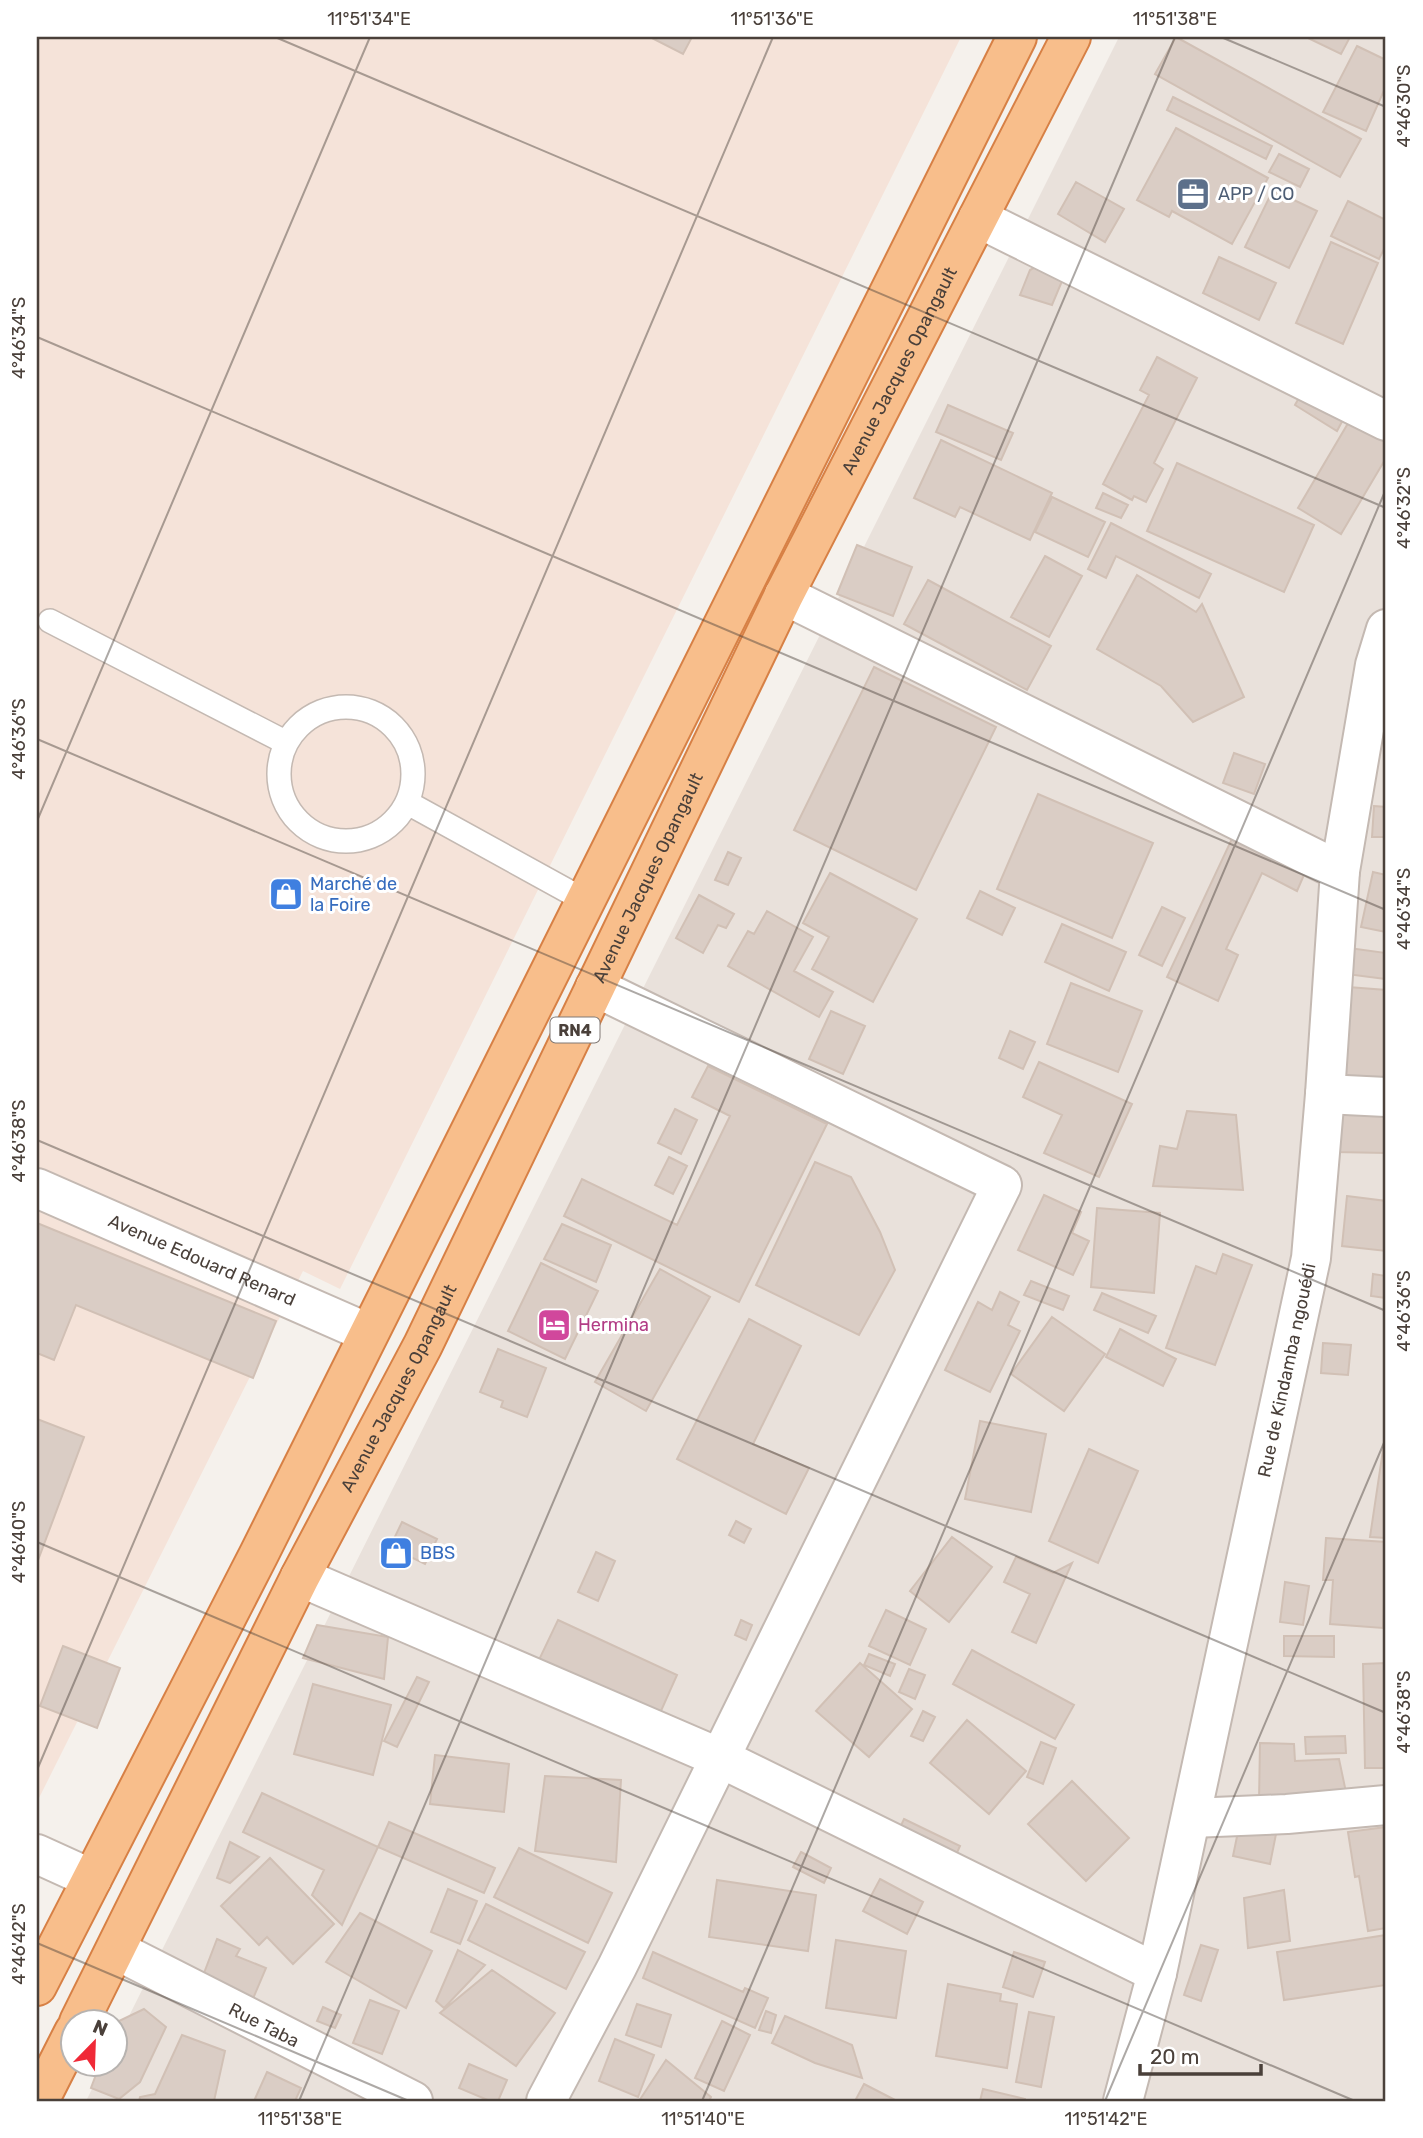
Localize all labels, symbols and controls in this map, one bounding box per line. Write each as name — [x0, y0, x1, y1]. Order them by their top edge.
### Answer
text: 11°51'34"E — [327, 8, 411, 30]
text: 11°51'36"E — [730, 8, 814, 30]
text: 11°51'38"E — [1133, 8, 1217, 30]
text: 4°46'30"S — [1393, 65, 1415, 147]
office icon: APP / CO — [1174, 175, 1212, 213]
place label: APP / CO — [1218, 183, 1294, 205]
street label: Avenue Jacques Opangault — [837, 263, 962, 478]
text: 4°46'34"S — [8, 297, 30, 379]
text: 4°46'32"S — [1393, 467, 1415, 549]
text: 4°46'36"S — [8, 698, 30, 780]
street label: Avenue Jacques Opangault — [588, 769, 708, 986]
text: 4°46'34"S — [1393, 868, 1415, 950]
place label: Marché de la Foire — [310, 873, 397, 916]
shop icon: Marché de la Foire — [267, 875, 305, 913]
road number: RN4 — [550, 1018, 600, 1042]
text: 4°46'38"S — [8, 1100, 30, 1182]
street label: Avenue Edouard Renard — [105, 1210, 299, 1311]
street label: Rue de Kindamba ngouédi — [1253, 1261, 1321, 1479]
text: 4°46'36"S — [1393, 1270, 1415, 1352]
street label: Avenue Jacques Opangault — [336, 1281, 462, 1496]
hotel icon: Hermina — [535, 1306, 573, 1344]
place label: Hermina — [578, 1314, 649, 1336]
text: 4°46'40"S — [8, 1501, 30, 1583]
shop icon: BBS — [377, 1534, 415, 1572]
place label: BBS — [420, 1542, 455, 1564]
text: 4°46'38"S — [1393, 1671, 1415, 1753]
text: 4°46'42"S — [8, 1903, 30, 1985]
street label: Rue Taba — [225, 1998, 303, 2052]
north arrow — [60, 2008, 130, 2078]
text: N — [90, 2015, 111, 2041]
scale bar — [1140, 2033, 1260, 2077]
text: 20 m — [1150, 2044, 1199, 2069]
text: 11°51'38"E — [258, 2108, 342, 2130]
text: 11°51'40"E — [661, 2108, 745, 2130]
text: 11°51'42"E — [1065, 2108, 1147, 2130]

